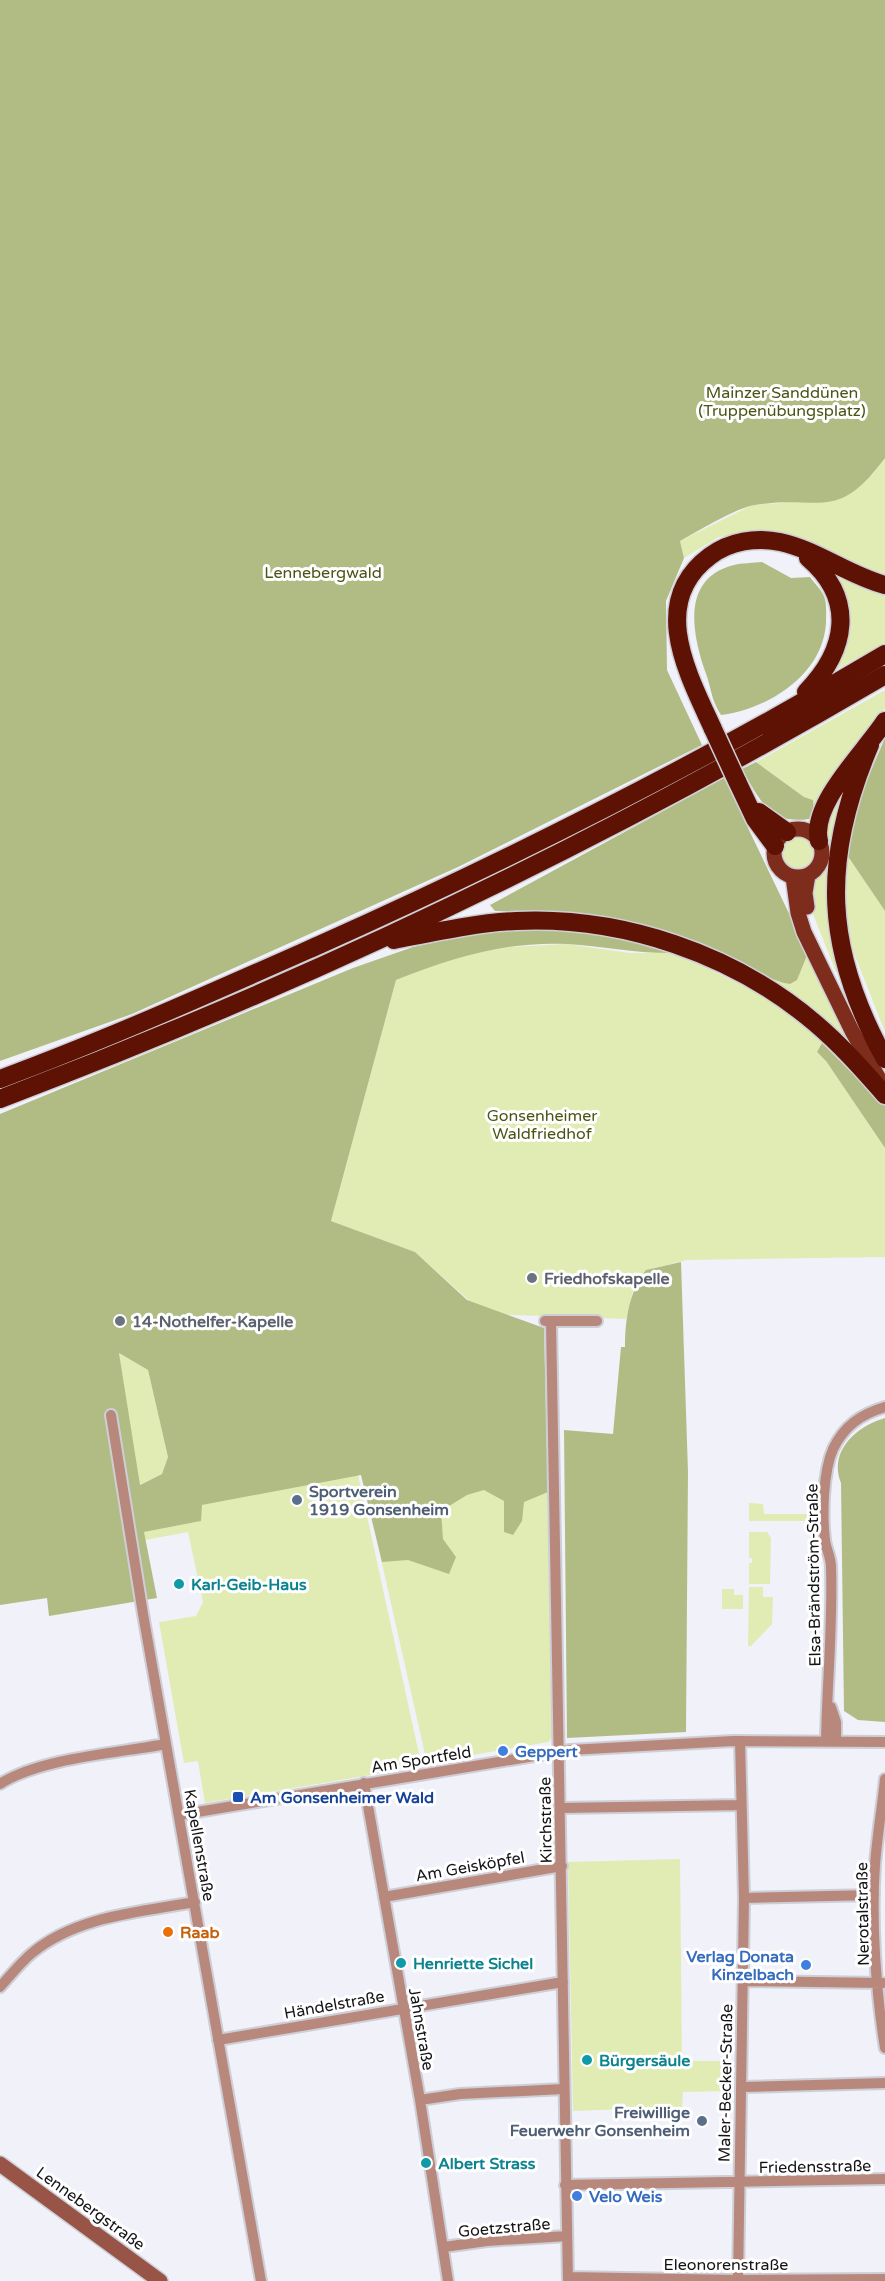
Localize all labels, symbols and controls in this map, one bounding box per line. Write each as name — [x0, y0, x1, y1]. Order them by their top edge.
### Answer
park label: Mainzer Sanddünen (Truppenübungsplatz) — [698, 383, 866, 421]
park label: Lennebergwald — [264, 563, 382, 583]
park label: Gonsenheimer Waldfriedhof — [487, 1106, 598, 1144]
place label: Friedhofskapelle — [544, 1269, 669, 1289]
marker: Friedhofskapelle — [525, 1271, 539, 1285]
place label: 14-Nothelfer-Kapelle — [132, 1312, 293, 1332]
marker: 14-Nothelfer-Kapelle — [113, 1314, 127, 1328]
place label: Sportverein 1919 Gonsenheim — [309, 1482, 449, 1520]
street label: Elsa-Brändström-Straße — [802, 1483, 826, 1667]
marker: Sportverein 1919 Gonsenheim — [290, 1493, 304, 1507]
place label: Karl-Geib-Haus — [191, 1575, 307, 1595]
marker: Karl-Geib-Haus — [172, 1577, 186, 1591]
street label: Am Sportfeld — [370, 1742, 473, 1778]
place label: Geppert — [515, 1742, 579, 1762]
marker: Geppert — [496, 1744, 510, 1758]
street label: Kirchstraße — [535, 1777, 557, 1863]
street label: Kapellenstraße — [179, 1788, 219, 1903]
place label: Am Gonsenheimer Wald — [250, 1788, 434, 1808]
marker: Am Gonsenheimer Wald — [231, 1790, 245, 1804]
street label: Am Geisköpfel — [414, 1848, 526, 1886]
street label: Nerotalstraße — [852, 1862, 874, 1966]
place label: Raab — [180, 1923, 219, 1943]
marker: Raab — [161, 1925, 175, 1939]
place label: Verlag Donata Kinzelbach — [686, 1947, 794, 1985]
place label: Henriette Sichel — [413, 1954, 533, 1974]
marker: Henriette Sichel — [394, 1956, 408, 1970]
marker: Verlag Donata Kinzelbach — [799, 1958, 813, 1972]
street label: Händelstraße — [282, 1986, 386, 2024]
street label: Jahnstraße — [404, 1986, 438, 2072]
street label: Maler-Becker-Straße — [715, 2004, 737, 2162]
place label: Bürgersäule — [599, 2051, 690, 2071]
marker: Bürgersäule — [580, 2053, 594, 2067]
place label: Freiwillige Feuerwehr Gonsenheim — [510, 2103, 690, 2141]
marker: Freiwillige Feuerwehr Gonsenheim — [695, 2114, 709, 2128]
place label: Albert Strass — [438, 2154, 536, 2174]
marker: Albert Strass — [419, 2156, 433, 2170]
street label: Friedensstraße — [759, 2156, 872, 2178]
street label: Lennebergstraße — [32, 2163, 149, 2255]
place label: Velo Weis — [589, 2187, 663, 2207]
marker: Velo Weis — [570, 2189, 584, 2203]
street label: Goetzstraße — [457, 2214, 551, 2242]
street label: Eleonorenstraße — [664, 2255, 788, 2275]

